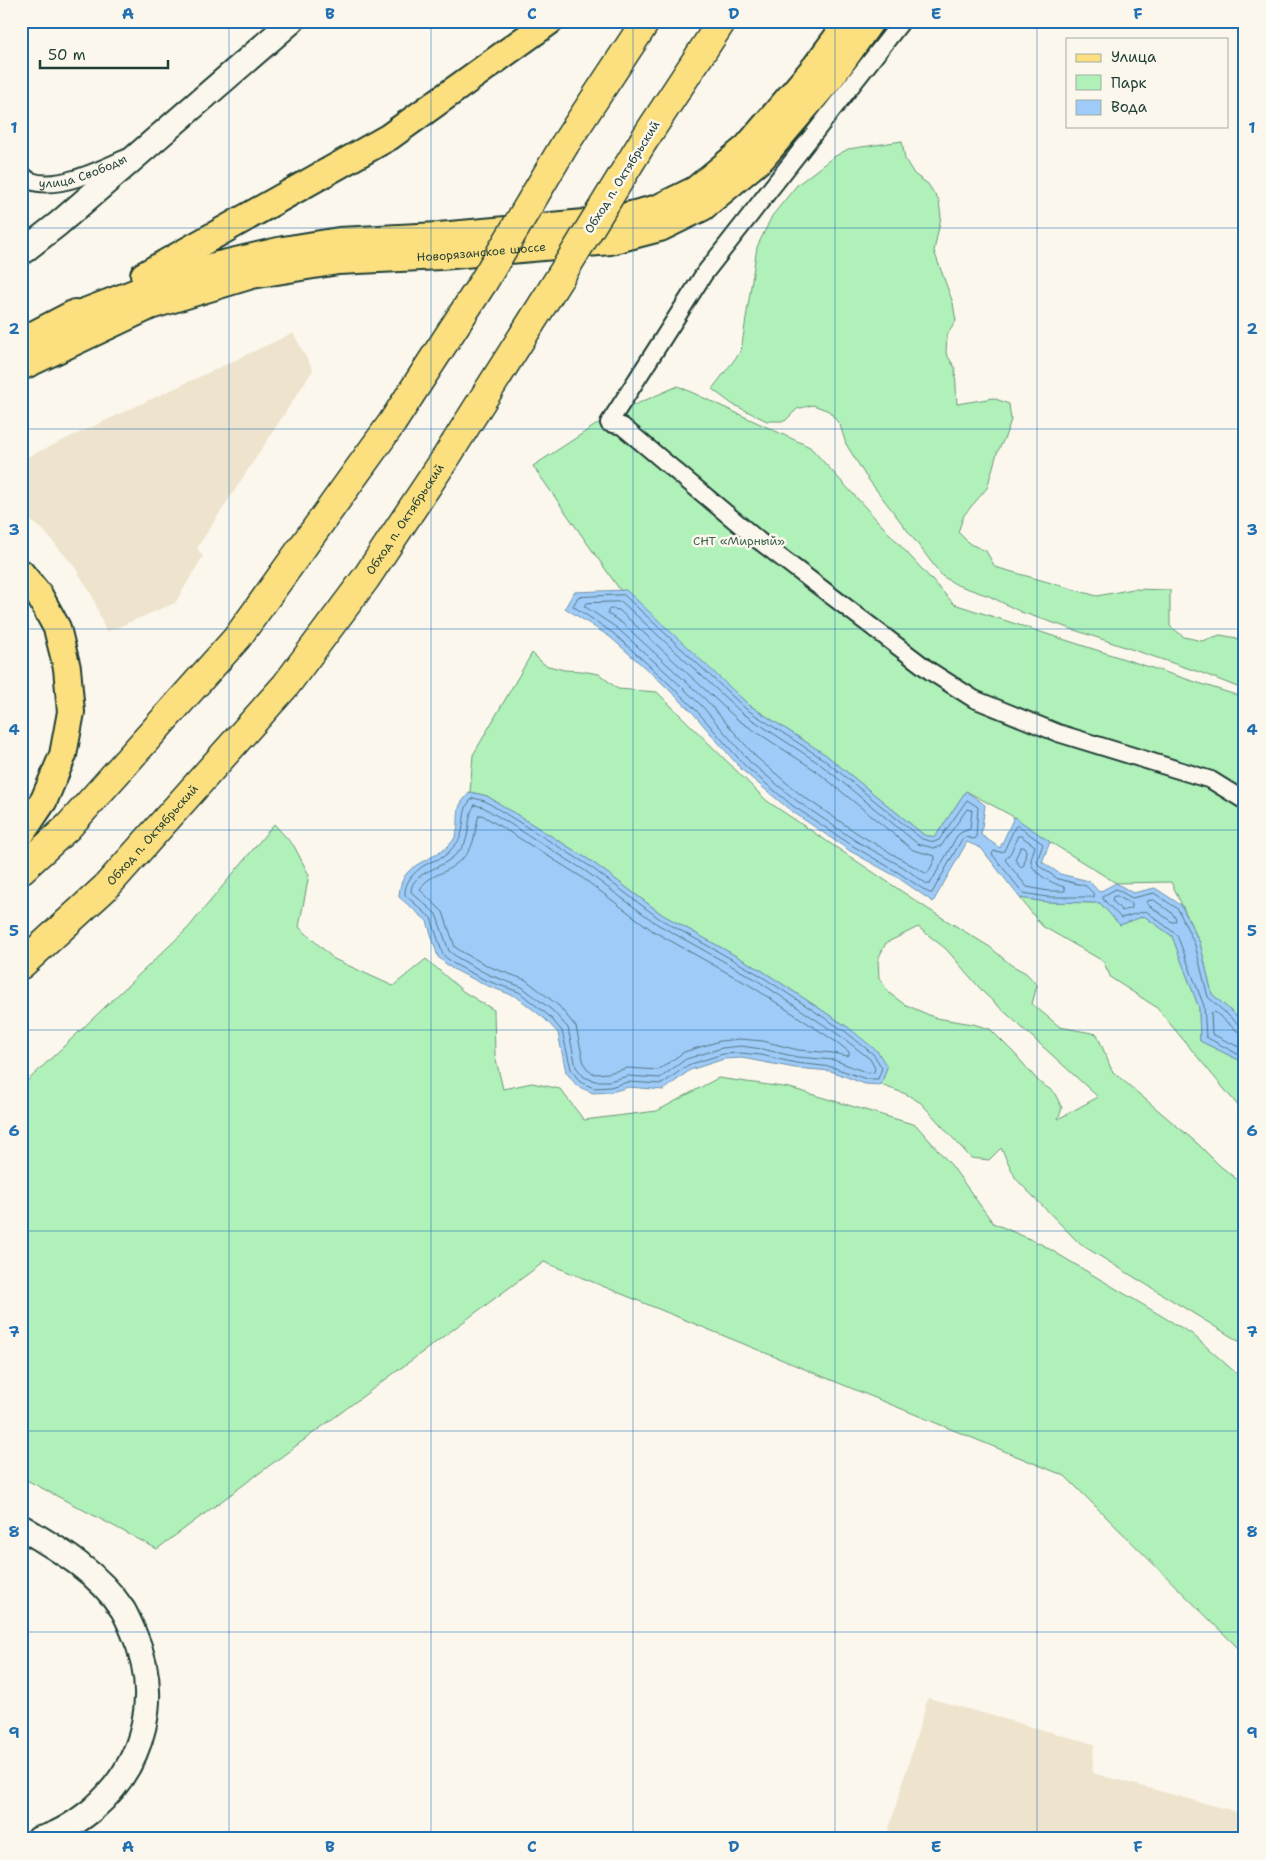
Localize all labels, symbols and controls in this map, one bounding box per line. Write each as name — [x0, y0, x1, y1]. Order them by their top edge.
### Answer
text: A — [122, 3, 134, 24]
text: B — [325, 3, 335, 24]
text: C — [527, 3, 537, 24]
text: D — [728, 3, 740, 24]
text: E — [931, 3, 941, 24]
text: F — [1133, 3, 1143, 24]
scale bar — [40, 38, 168, 70]
legend — [1066, 38, 1228, 128]
text: 50 m — [48, 45, 86, 65]
text: Улица — [1111, 47, 1157, 67]
text: Парк — [1111, 73, 1147, 93]
text: Вода — [1111, 97, 1148, 117]
text: 1 — [10, 117, 18, 138]
text: 1 — [1248, 117, 1256, 138]
street label: Обход п. Октябрьский — [581, 118, 663, 236]
street label: улица Свободы — [38, 151, 129, 192]
street label: Новорязанское шоссе — [416, 239, 547, 265]
text: 2 — [8, 318, 20, 339]
text: 2 — [1246, 318, 1258, 339]
street label: Обход п. Октябрьский — [362, 461, 448, 578]
text: 3 — [8, 519, 20, 540]
text: 3 — [1246, 519, 1258, 540]
park label: СНТ «Мирный» — [693, 533, 785, 549]
text: 4 — [8, 719, 20, 740]
text: 4 — [1246, 719, 1258, 740]
street label: Обход п. Октябрьский — [103, 781, 202, 889]
text: 5 — [9, 920, 19, 941]
text: 5 — [1247, 920, 1257, 941]
text: 6 — [8, 1120, 20, 1141]
text: 6 — [1246, 1120, 1258, 1141]
text: 7 — [8, 1321, 20, 1342]
text: 7 — [1246, 1321, 1258, 1342]
text: 8 — [8, 1521, 20, 1542]
text: 8 — [1246, 1521, 1258, 1542]
text: 9 — [8, 1722, 20, 1743]
text: 9 — [1246, 1722, 1258, 1743]
text: A — [122, 1836, 134, 1857]
text: B — [325, 1836, 335, 1857]
text: C — [527, 1836, 537, 1857]
text: D — [728, 1836, 740, 1857]
text: E — [931, 1836, 941, 1857]
text: F — [1133, 1836, 1143, 1857]

